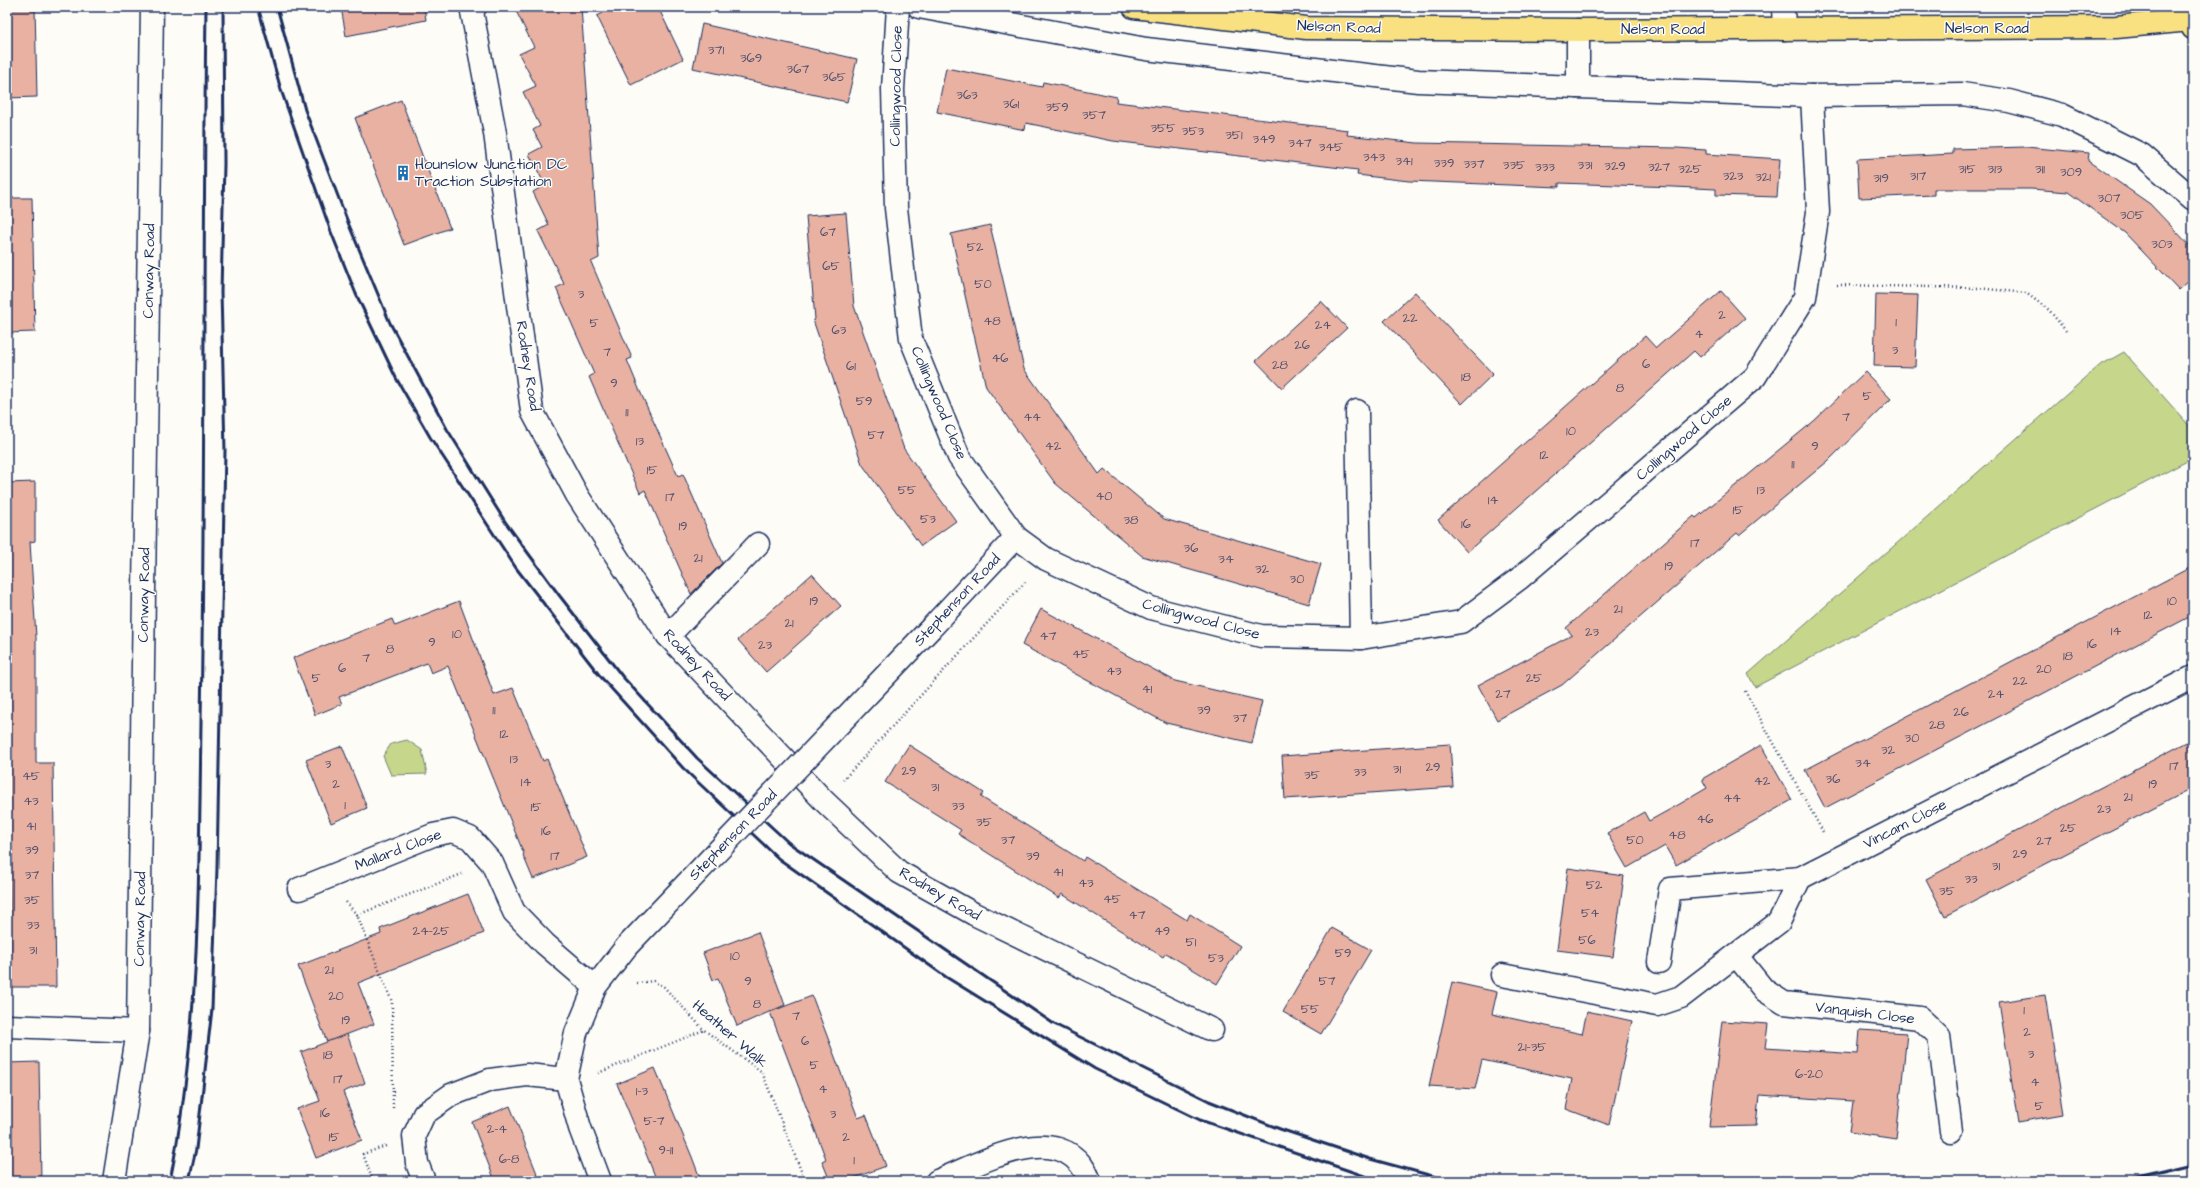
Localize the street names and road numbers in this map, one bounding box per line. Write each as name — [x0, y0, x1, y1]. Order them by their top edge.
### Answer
street label: Nelson Road — [1297, 15, 1382, 39]
street label: Nelson Road — [1945, 18, 2029, 39]
street label: Nelson Road — [1621, 19, 1705, 40]
street label: Collingwood Close — [884, 25, 909, 147]
street label: Conway Road — [138, 223, 161, 319]
street label: Rodney Road — [510, 319, 546, 413]
street label: Collingwood Close — [905, 343, 972, 463]
street label: Collingwood Close — [1631, 390, 1737, 486]
street label: Conway Road — [133, 547, 156, 643]
street label: Stephenson Road — [909, 549, 1006, 651]
street label: Collingwood Close — [1140, 593, 1262, 646]
street label: Rodney Road — [658, 625, 736, 706]
street label: Stephenson Road — [684, 785, 782, 885]
street label: Vincam Close — [1860, 794, 1950, 854]
street label: Mallard Close — [352, 824, 444, 876]
street label: Rodney Road — [895, 862, 985, 927]
street label: Conway Road — [129, 871, 152, 967]
street label: Heather Walk — [688, 995, 772, 1073]
street label: Vanquish Close — [1814, 996, 1916, 1030]

